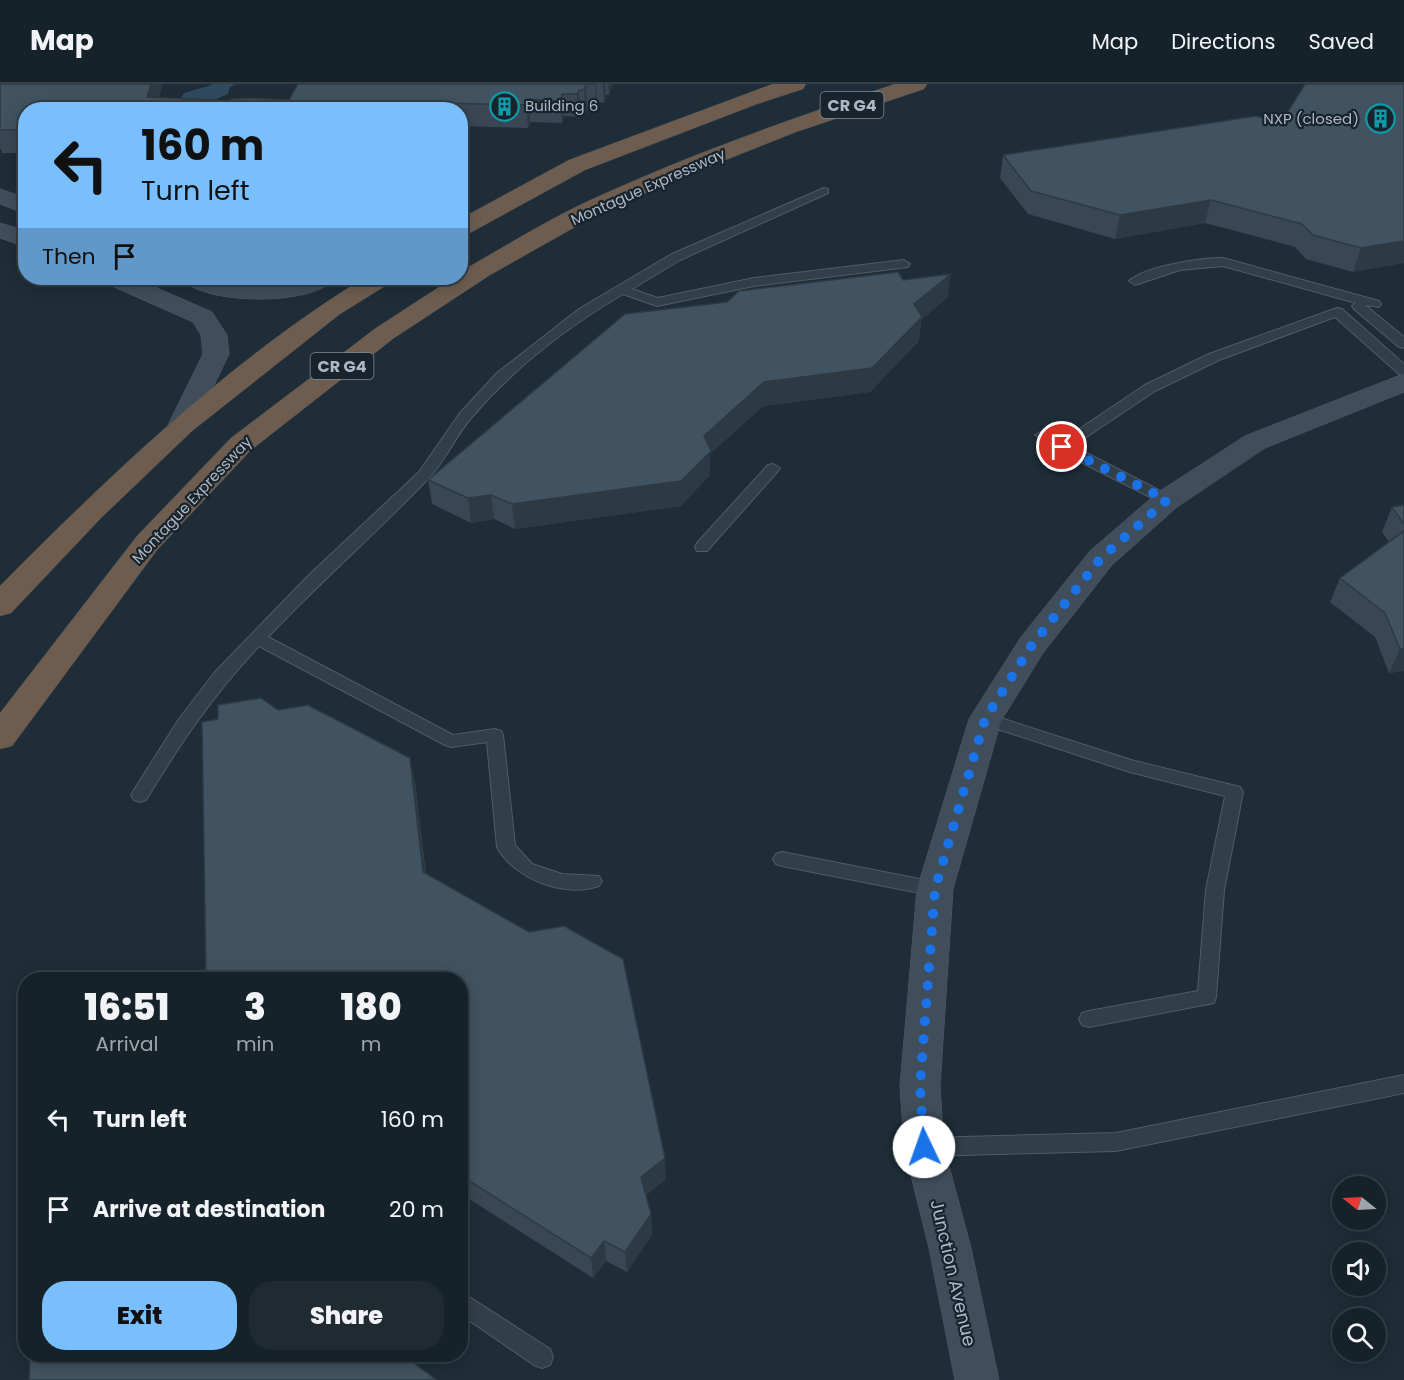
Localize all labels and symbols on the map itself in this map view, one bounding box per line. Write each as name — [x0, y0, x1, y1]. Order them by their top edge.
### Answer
building icon: Building 6 — [488, 90, 520, 122]
road number: CR G4 — [820, 92, 884, 118]
place label: Building 6 — [525, 95, 598, 116]
building icon: NXP (closed) — [1364, 103, 1396, 135]
place label: NXP (closed) — [1263, 108, 1359, 129]
street label: Montague Expressway — [567, 143, 729, 230]
road number: CR G4 — [310, 353, 374, 379]
pin — [1036, 421, 1087, 472]
street label: Montague Expressway — [127, 431, 257, 568]
position arrow — [892, 1115, 956, 1179]
north arrow — [1332, 1176, 1386, 1230]
street label: Junction Avenue — [924, 1197, 983, 1349]

